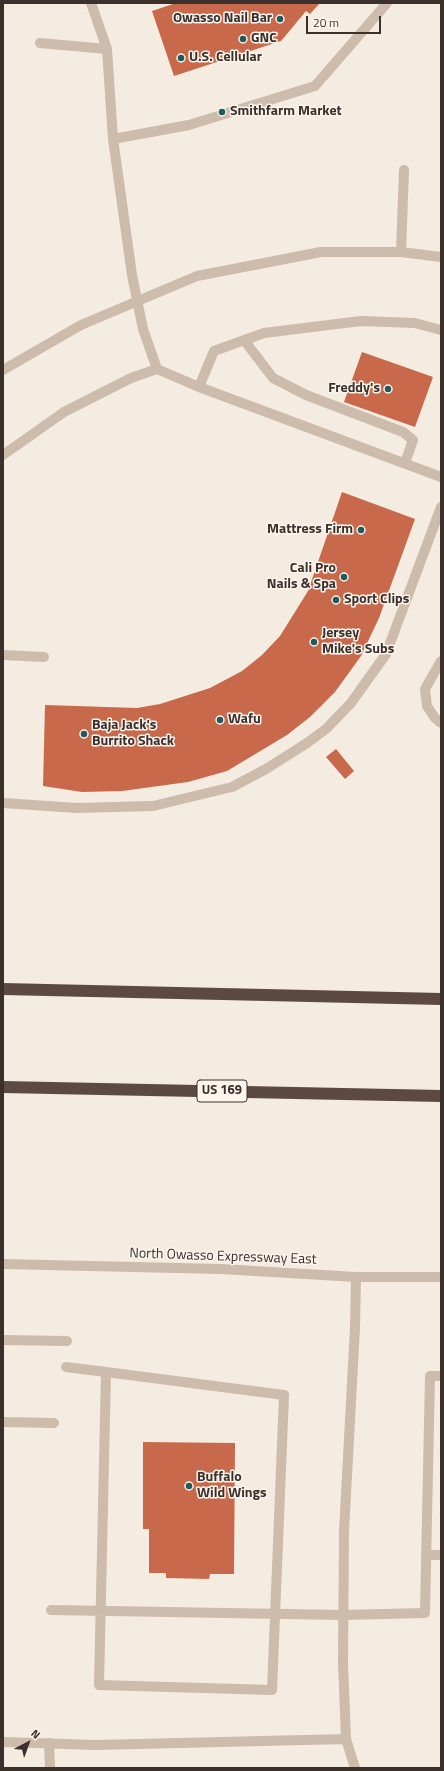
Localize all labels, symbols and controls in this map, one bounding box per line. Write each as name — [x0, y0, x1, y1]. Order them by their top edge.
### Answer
scale bar — [308, 8, 383, 34]
place label: Owasso Nail Bar — [173, 11, 272, 27]
text: 20 m — [313, 13, 339, 32]
marker: Owasso Nail Bar — [275, 14, 285, 24]
place label: GNC — [251, 31, 277, 47]
marker: GNC — [238, 34, 248, 44]
place label: U.S. Cellular — [189, 50, 262, 66]
marker: U.S. Cellular — [176, 53, 186, 63]
place label: Smithfarm Market — [230, 104, 342, 120]
marker: Smithfarm Market — [217, 107, 227, 117]
place label: Freddy's — [328, 381, 380, 397]
marker: Freddy's — [383, 384, 393, 394]
place label: Mattress Firm — [267, 522, 353, 538]
marker: Mattress Firm — [356, 525, 366, 535]
place label: Cali Pro Nails & Spa — [267, 561, 336, 594]
marker: Cali Pro Nails & Spa — [339, 572, 349, 582]
place label: Sport Clips — [344, 592, 409, 608]
marker: Sport Clips — [331, 595, 341, 605]
place label: Jersey Mike's Subs — [322, 626, 394, 658]
marker: Jersey Mike's Subs — [309, 637, 319, 647]
place label: Wafu — [228, 712, 261, 728]
marker: Wafu — [215, 715, 225, 725]
place label: Baja Jack's Burrito Shack — [92, 718, 174, 750]
marker: Baja Jack's Burrito Shack — [79, 729, 89, 739]
road number: US 169 — [197, 1080, 247, 1102]
street label: North Owasso Expressway East — [129, 1245, 317, 1269]
place label: Buffalo Wild Wings — [197, 1470, 267, 1502]
marker: Buffalo Wild Wings — [184, 1481, 194, 1491]
north arrow — [8, 1723, 48, 1763]
text: N — [28, 1725, 44, 1742]

